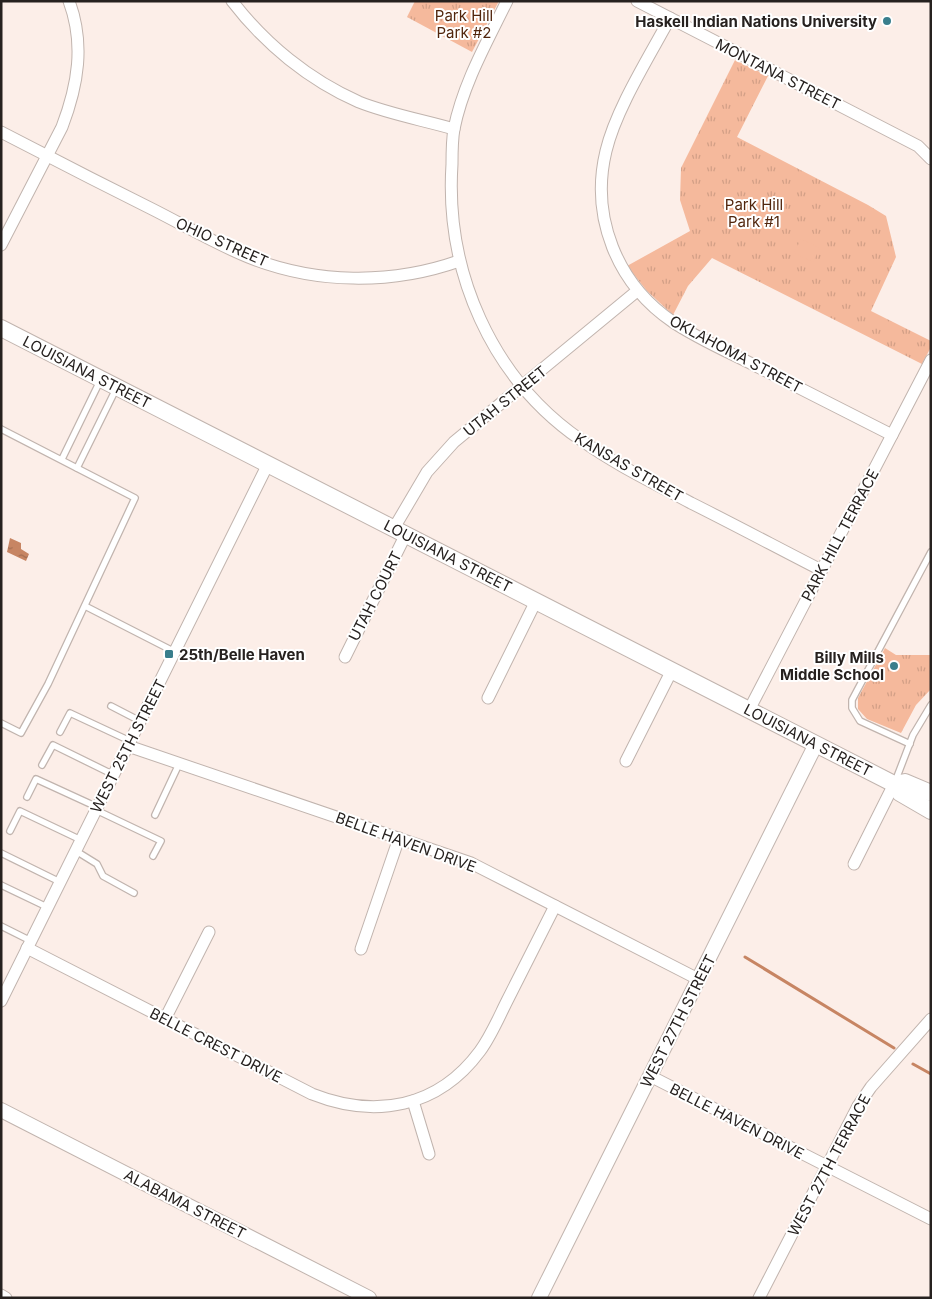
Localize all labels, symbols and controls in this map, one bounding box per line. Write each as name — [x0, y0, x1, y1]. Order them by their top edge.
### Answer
park label: Park Hill Park #2 — [435, 6, 493, 42]
place label: Haskell Indian Nations University — [635, 12, 877, 31]
marker: Haskell Indian Nations University — [881, 15, 893, 27]
street label: MONTANA STREET — [712, 34, 844, 114]
park label: Park Hill Park #1 — [725, 195, 783, 231]
street label: OHIO STREET — [173, 213, 271, 271]
street label: OKLAHOMA STREET — [666, 311, 806, 397]
street label: LOUISIANA STREET — [20, 331, 154, 413]
street label: UTAH STREET — [459, 362, 551, 440]
street label: KANSAS STREET — [571, 428, 687, 506]
street label: PARK HILL TERRACE — [797, 466, 883, 604]
street label: LOUISIANA STREET — [381, 515, 515, 597]
street label: UTAH COURT — [344, 548, 406, 644]
place label: 25th/Belle Haven — [179, 645, 305, 664]
marker: 25th/Belle Haven — [163, 648, 175, 660]
place label: Billy Mills Middle School — [780, 648, 884, 684]
marker: Billy Mills Middle School — [888, 660, 900, 672]
street label: WEST 25TH STREET — [86, 676, 170, 816]
street label: LOUISIANA STREET — [741, 699, 875, 781]
street label: BELLE HAVEN DRIVE — [333, 808, 479, 876]
street label: WEST 27TH STREET — [636, 951, 720, 1091]
street label: BELLE CREST DRIVE — [147, 1003, 285, 1087]
street label: BELLE HAVEN DRIVE — [667, 1079, 807, 1163]
street label: WEST 27TH TERRACE — [784, 1091, 874, 1239]
street label: ALABAMA STREET — [121, 1165, 249, 1243]

